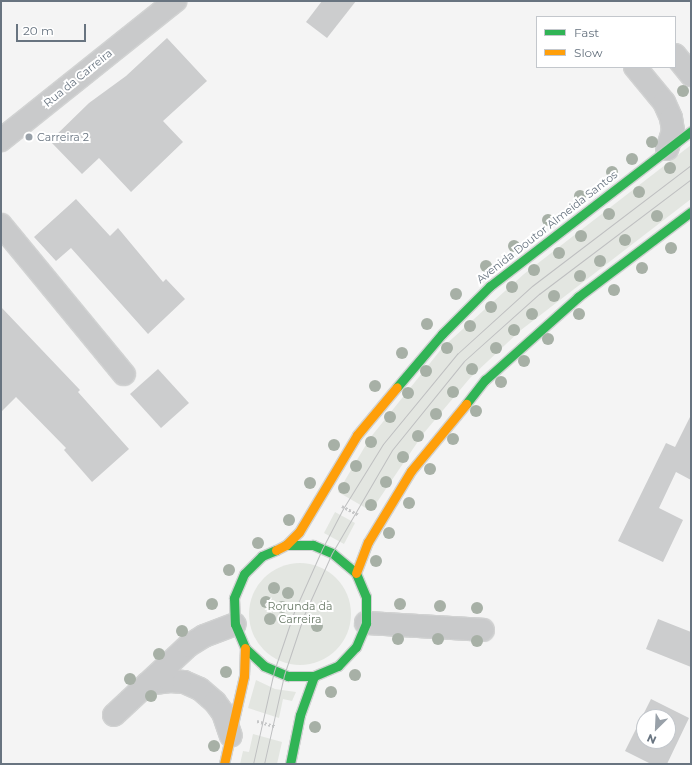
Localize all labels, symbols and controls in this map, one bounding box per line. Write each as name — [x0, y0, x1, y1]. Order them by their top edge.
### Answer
scale bar — [18, 16, 88, 42]
legend — [536, 16, 676, 68]
text: 20 m — [23, 23, 54, 38]
text: Fast — [574, 25, 599, 40]
text: Slow — [574, 45, 603, 60]
street label: Rua da Carreira — [41, 46, 115, 110]
place label: Carreira 2 — [37, 130, 89, 144]
marker: Carreira 2 — [24, 132, 34, 142]
street label: Avenida Doutor Almeida Santos — [474, 168, 620, 286]
park label: Rorunda da Carreira — [268, 600, 332, 626]
north arrow — [636, 709, 676, 749]
text: N — [645, 731, 658, 747]

